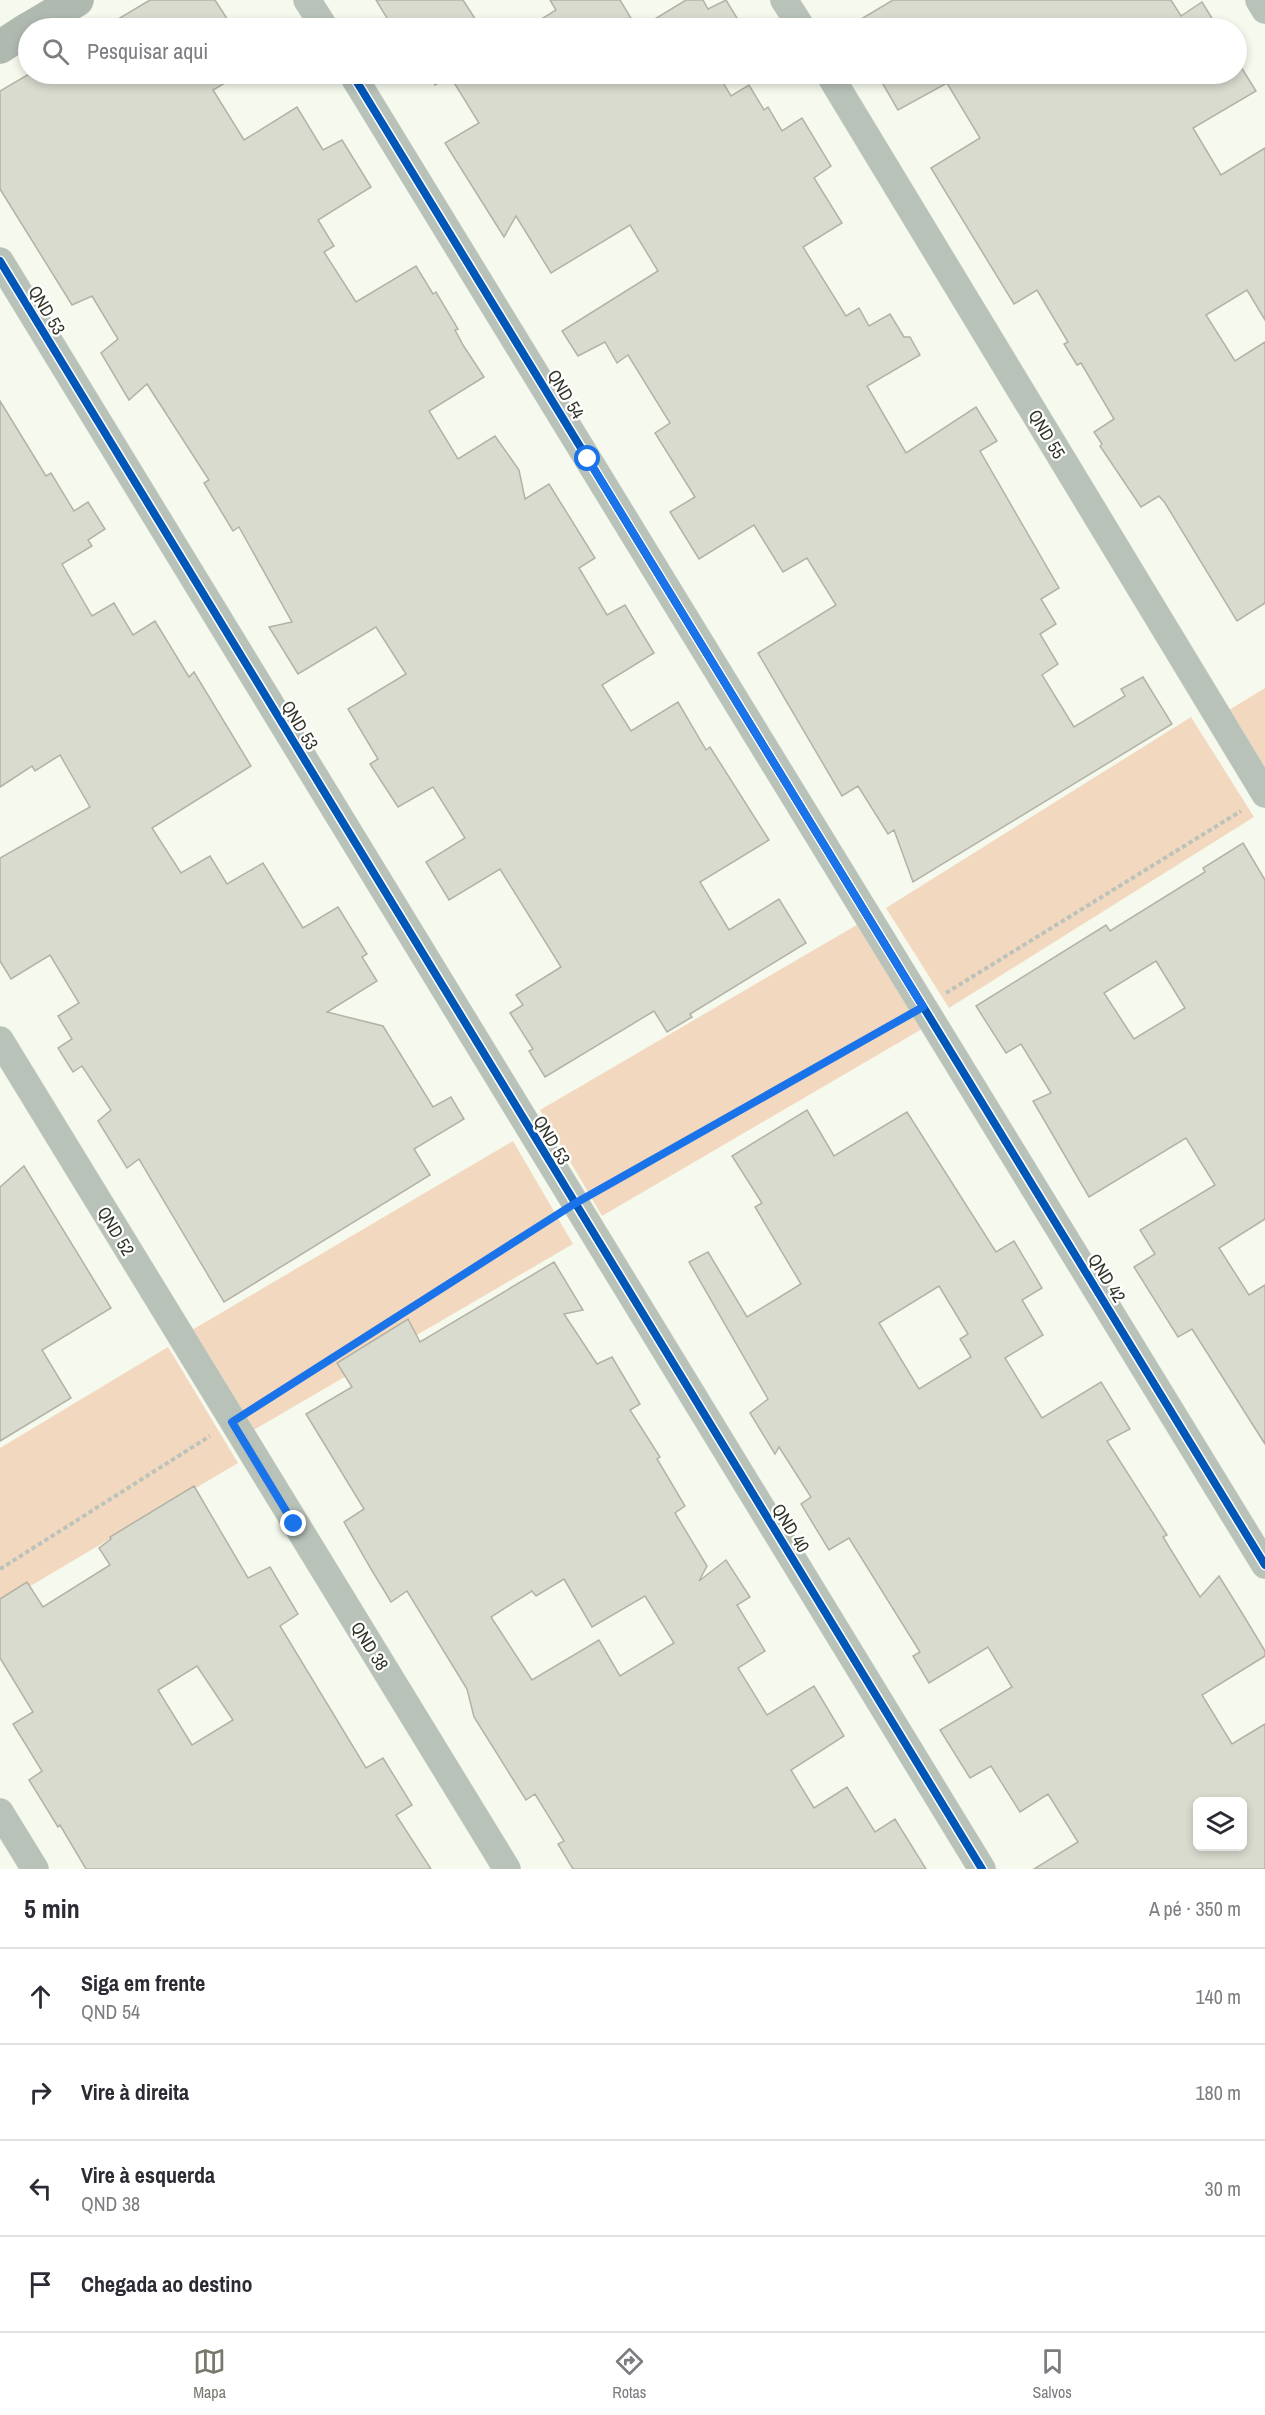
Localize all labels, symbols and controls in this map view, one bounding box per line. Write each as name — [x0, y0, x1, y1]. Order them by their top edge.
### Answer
search box — [18, 18, 1247, 84]
icon: search — [39, 35, 72, 68]
text: Pesquisar aqui — [87, 36, 208, 66]
street label: QND 53 — [23, 281, 71, 339]
street label: QND 54 — [542, 365, 590, 423]
street label: QND 55 — [1023, 405, 1071, 463]
route start — [574, 445, 600, 471]
street label: QND 53 — [276, 696, 324, 754]
street label: QND 53 — [528, 1111, 576, 1169]
street label: QND 52 — [92, 1202, 140, 1260]
street label: QND 42 — [1082, 1249, 1132, 1307]
street label: QND 40 — [766, 1499, 816, 1557]
route end — [280, 1510, 306, 1536]
street label: QND 38 — [345, 1617, 395, 1675]
map controls — [1193, 1797, 1247, 1851]
button: layers — [1193, 1797, 1247, 1851]
text: 5 min — [24, 1891, 80, 1926]
text: A pé · 350 m — [1149, 1895, 1241, 1922]
text: Siga em frente — [81, 1968, 205, 1998]
icon: ahead — [24, 1980, 57, 2013]
text: 140 m — [1195, 1983, 1241, 2010]
text: QND 54 — [81, 1998, 140, 2025]
icon: right — [24, 2076, 57, 2109]
text: Vire à direita — [81, 2077, 189, 2107]
text: 180 m — [1195, 2079, 1241, 2106]
text: Vire à esquerda — [81, 2160, 215, 2190]
icon: left — [24, 2172, 57, 2205]
text: 30 m — [1205, 2175, 1241, 2202]
text: QND 38 — [81, 2190, 140, 2217]
icon: arrive — [24, 2268, 57, 2301]
text: Chegada ao destino — [81, 2269, 252, 2299]
tab: Mapa — [193, 2345, 226, 2403]
tab: Rotas — [612, 2345, 646, 2403]
tab: Salvos — [1033, 2345, 1072, 2403]

